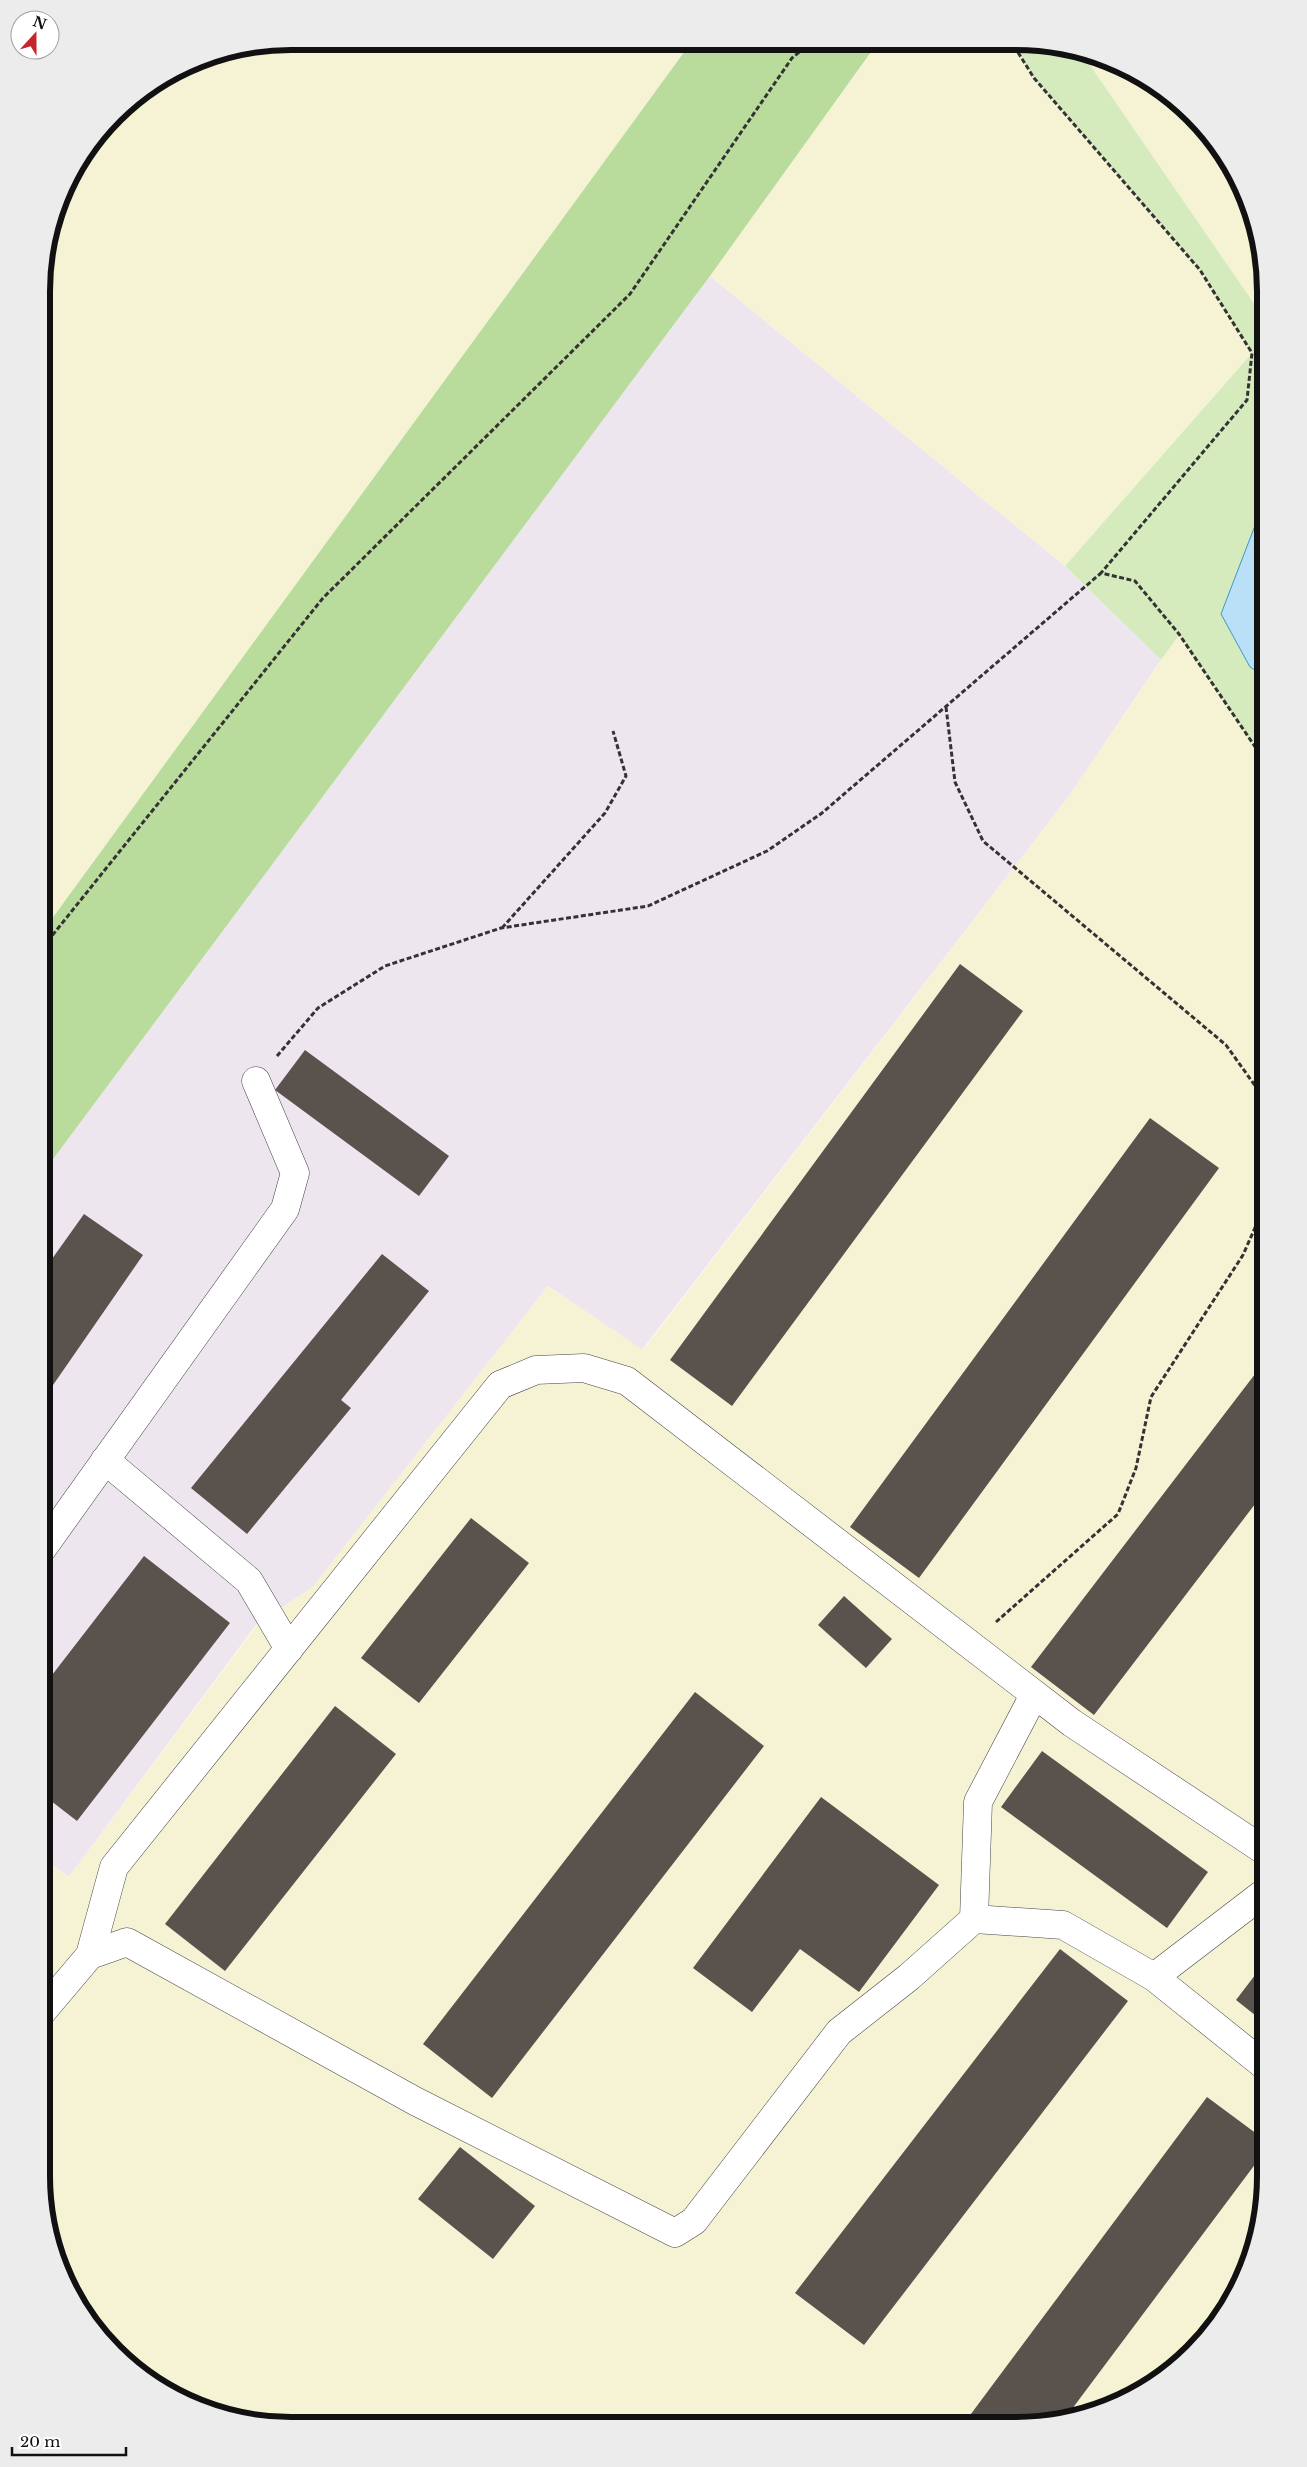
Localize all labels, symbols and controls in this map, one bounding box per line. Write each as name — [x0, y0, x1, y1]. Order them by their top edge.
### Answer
north arrow — [10, 10, 60, 60]
text: N — [30, 12, 49, 34]
scale bar — [12, 2424, 126, 2456]
text: 20 m — [20, 2432, 60, 2451]

